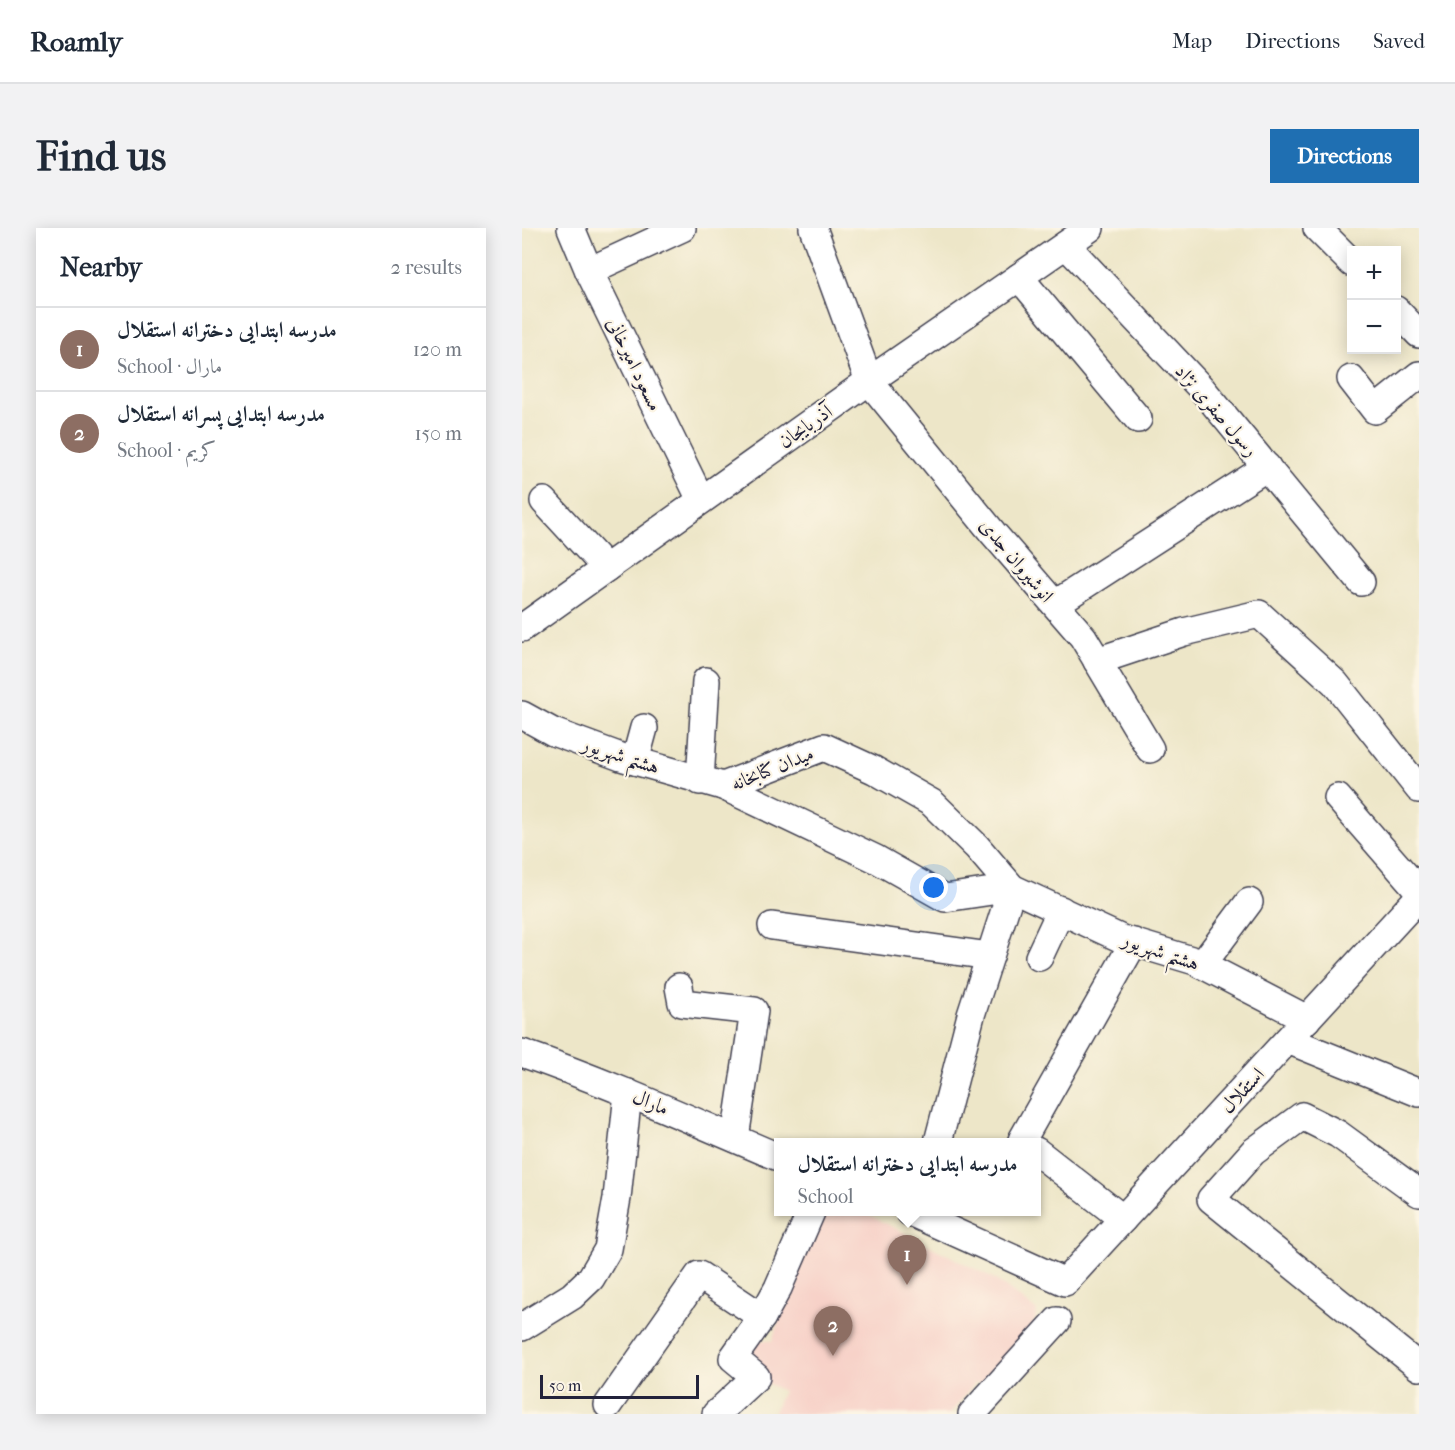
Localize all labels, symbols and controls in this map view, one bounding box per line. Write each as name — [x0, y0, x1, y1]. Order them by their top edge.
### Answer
text: Roamly — [30, 25, 122, 58]
text: Map — [1172, 29, 1212, 53]
text: Directions — [1245, 29, 1340, 53]
text: Saved — [1373, 29, 1425, 53]
button: Directions — [1270, 129, 1419, 183]
text: Find us — [36, 132, 166, 181]
map controls — [1347, 246, 1401, 354]
button: + — [1347, 246, 1401, 300]
text: Nearby — [60, 252, 142, 283]
text: 2 results — [391, 256, 462, 279]
button: − — [1347, 300, 1401, 354]
street label: مسعود امیرخانی — [601, 314, 667, 415]
text: مدرسه ابتدایی دخترانه استقلال — [117, 317, 337, 343]
text: 1 — [76, 338, 83, 361]
text: 120 m — [413, 338, 462, 361]
text: School · مارال — [117, 355, 222, 378]
street label: رسول صفری نژاد — [1170, 359, 1263, 462]
street label: آذربایجان — [773, 397, 839, 453]
text: مدرسه ابتدایی پسرانه استقلال — [117, 401, 325, 427]
text: 2 — [74, 422, 85, 445]
text: 150 m — [414, 422, 462, 445]
text: School · کریم — [117, 439, 216, 462]
street label: انوشیروان جدی — [974, 514, 1058, 608]
street label: هشتم شهریور — [575, 732, 662, 786]
street label: میدان کتابخانه — [728, 742, 817, 796]
your location — [919, 873, 948, 902]
street label: هشتم شهریور — [1115, 927, 1202, 983]
street label: استقلال — [1216, 1063, 1269, 1118]
street label: مارال — [629, 1085, 672, 1120]
popup — [774, 1138, 1041, 1216]
text: مدرسه ابتدایی دخترانه استقلال — [798, 1151, 1017, 1177]
text: School — [798, 1185, 853, 1208]
pin: 1 — [888, 1236, 926, 1285]
pin: 2 — [814, 1306, 852, 1356]
scale bar — [540, 1372, 699, 1400]
text: 50 m — [549, 1376, 581, 1395]

